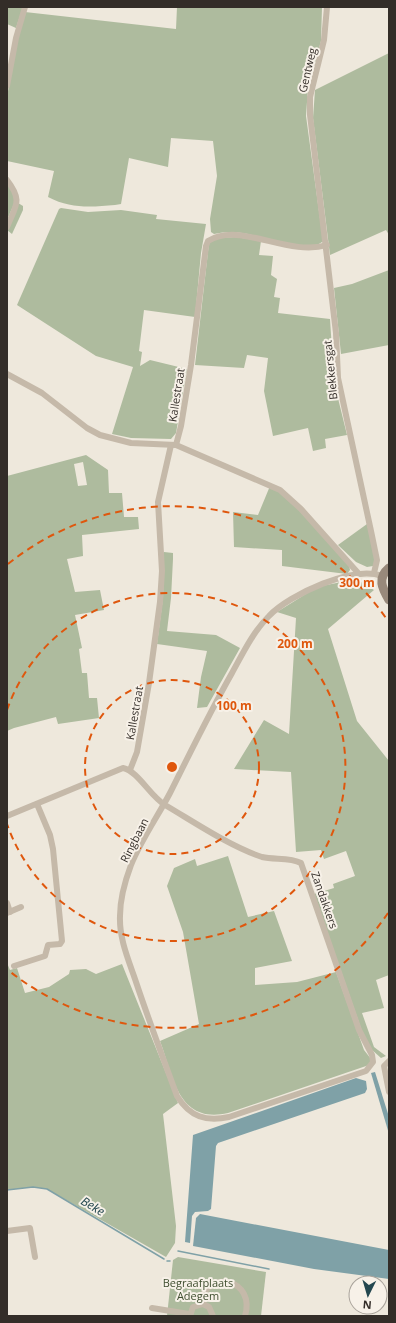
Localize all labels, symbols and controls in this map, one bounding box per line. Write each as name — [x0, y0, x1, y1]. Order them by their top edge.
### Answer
street label: Gentweg — [295, 46, 319, 94]
street label: Blekkersgat — [319, 340, 341, 400]
street label: Kallestraat — [164, 367, 188, 423]
text: 300 m — [339, 574, 375, 591]
text: 200 m — [277, 635, 313, 652]
street label: Kallestraat — [122, 685, 146, 741]
text: 100 m — [216, 697, 252, 714]
centre of rings — [165, 760, 179, 774]
street label: Ringbaan — [116, 815, 152, 865]
street label: Zandakkers — [308, 869, 342, 931]
water label: Beke — [78, 1192, 108, 1220]
park label: Begraafplaats Adegem — [163, 1275, 233, 1303]
north arrow — [348, 1275, 388, 1315]
text: N — [362, 1298, 372, 1313]

